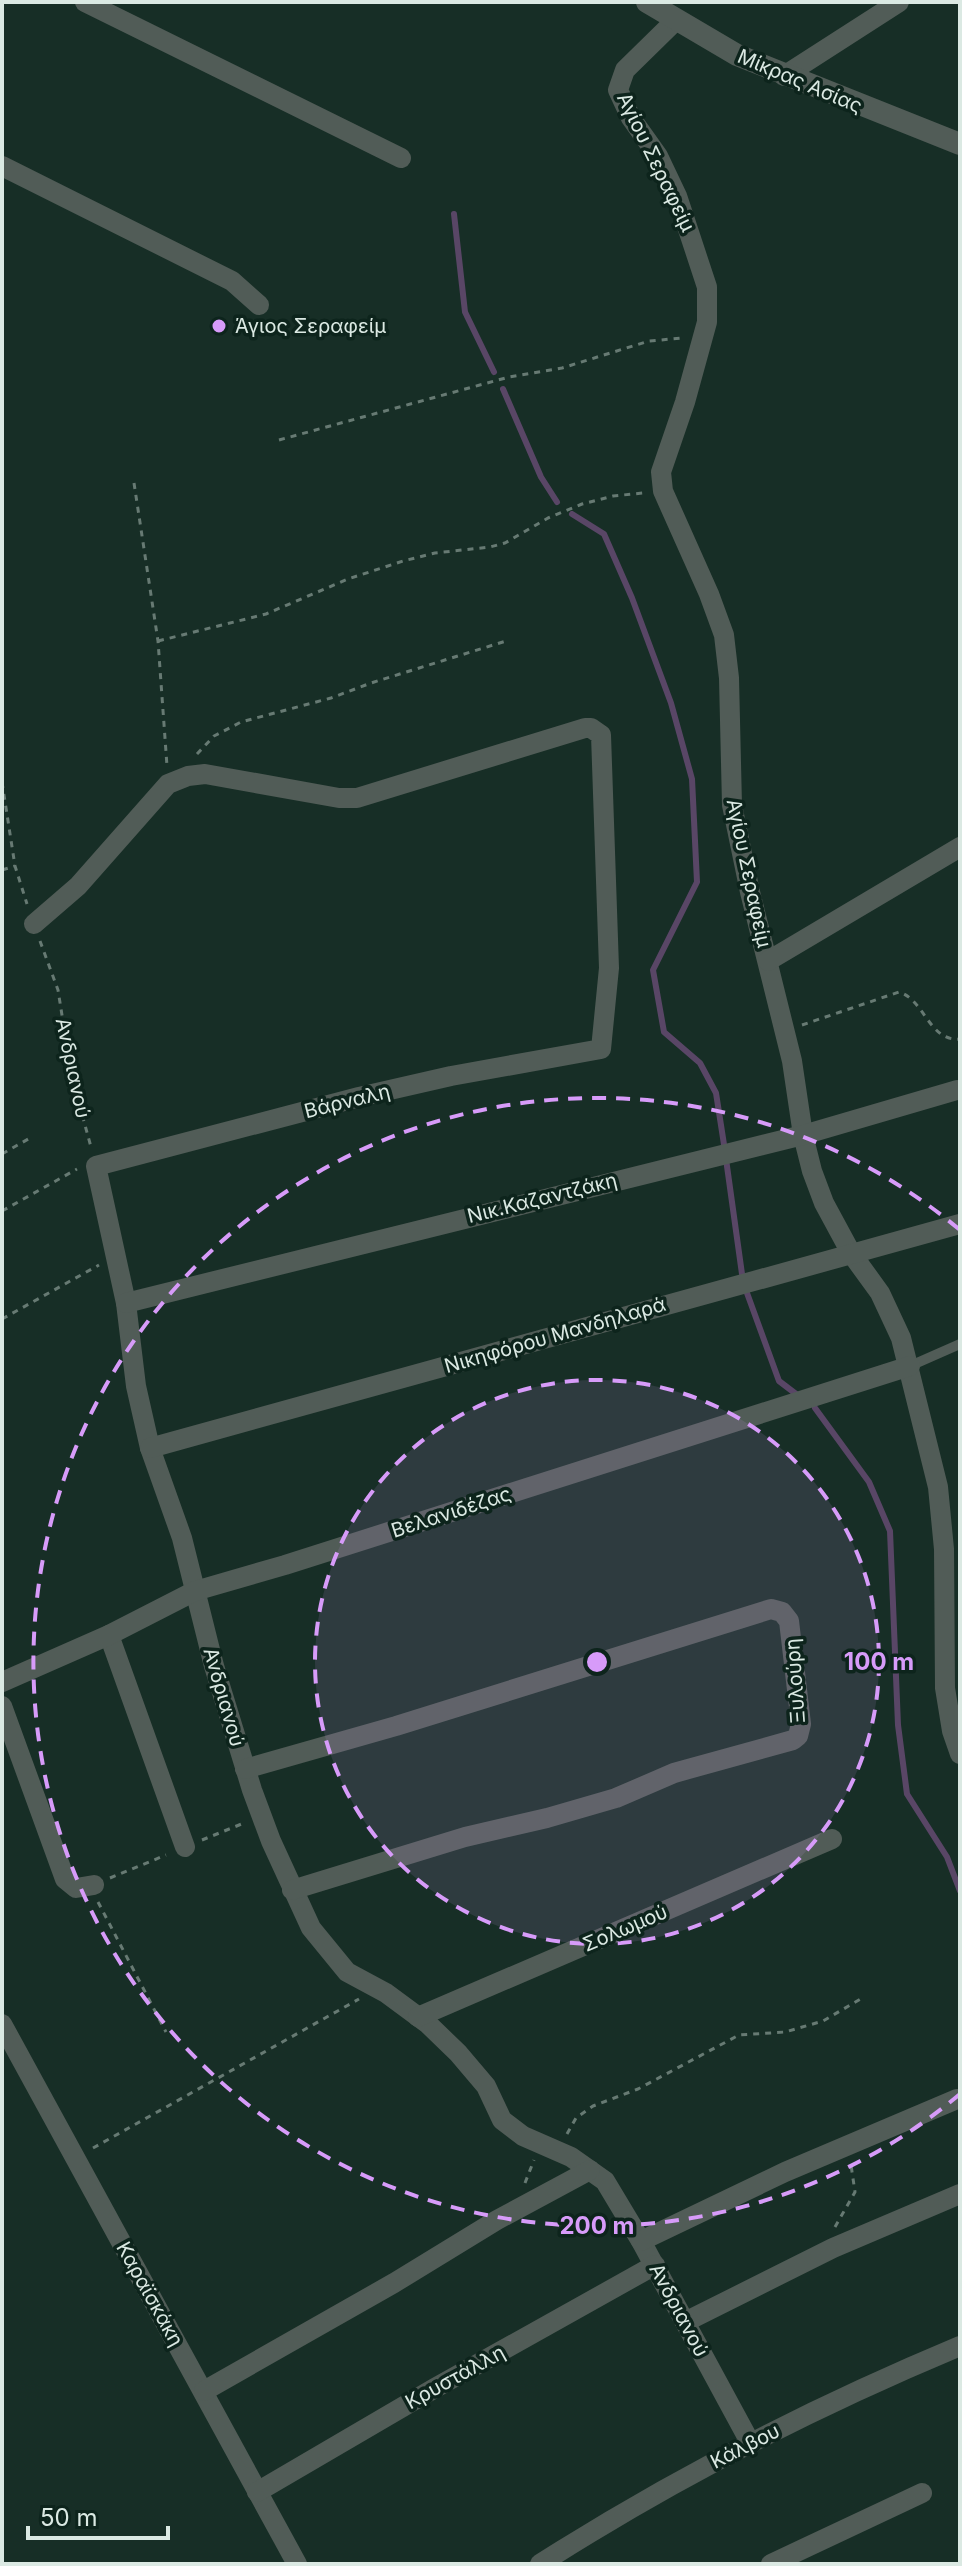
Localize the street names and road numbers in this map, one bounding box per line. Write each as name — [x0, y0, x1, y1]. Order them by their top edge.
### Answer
street label: Μίκρας Ασίας — [734, 44, 866, 118]
street label: Αγίου Σεραφείμ — [612, 89, 700, 236]
street label: Αγίου Σεραφείμ — [722, 796, 777, 950]
street label: Ανδριανού — [51, 1016, 95, 1120]
street label: Βάρναλη — [302, 1079, 392, 1123]
street label: Νικ.Καζαντζάκη — [465, 1168, 619, 1228]
street label: Νικηφόρου Μανδηλαρά — [442, 1292, 668, 1378]
street label: Βελανιδέζας — [388, 1481, 514, 1543]
street label: Ξυλούρη — [780, 1638, 810, 1724]
street label: Ανδριανού — [198, 1645, 250, 1749]
street label: Σολωμού — [579, 1899, 671, 1957]
street label: Καραϊσκάκη — [111, 2238, 189, 2350]
street label: Ανδριανού — [644, 2259, 714, 2361]
street label: Κρυστάλλη — [401, 2340, 509, 2414]
street label: Κάλβου — [706, 2418, 784, 2474]

